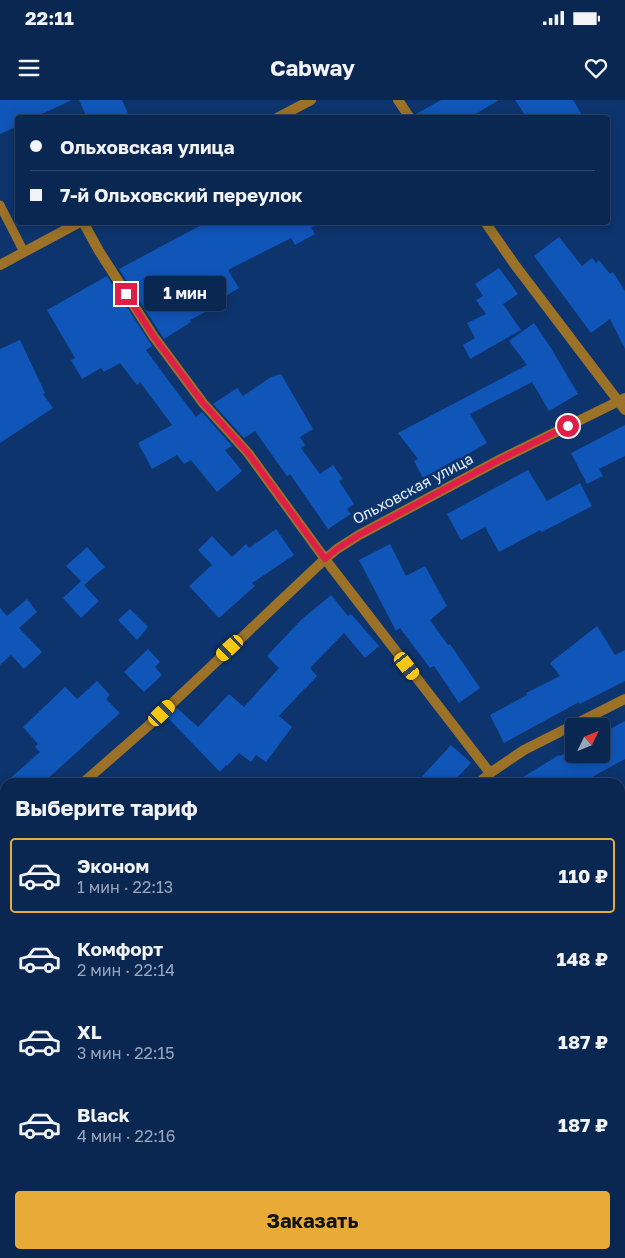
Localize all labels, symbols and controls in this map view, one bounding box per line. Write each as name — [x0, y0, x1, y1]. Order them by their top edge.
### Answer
text: 22:11 — [25, 6, 74, 29]
icon: menu — [15, 54, 43, 82]
text: Cabway — [270, 54, 355, 81]
icon: heart — [582, 54, 610, 82]
text: Ольховская улица — [60, 135, 235, 158]
text: 7-й Ольховский переулок — [60, 183, 303, 206]
callout: 1 мин — [144, 276, 226, 312]
route end — [115, 283, 137, 305]
text: 1 мин — [163, 283, 207, 303]
route start — [557, 415, 579, 437]
street label: Ольховская улица — [349, 449, 476, 528]
car — [213, 632, 246, 664]
car — [391, 650, 422, 682]
car — [145, 697, 178, 729]
north arrow — [565, 718, 610, 762]
map controls — [565, 718, 610, 763]
text: Выберите тариф — [15, 794, 198, 821]
icon: car — [17, 853, 62, 898]
text: Эконом — [77, 854, 149, 877]
text: 110 ₽ — [559, 864, 608, 887]
text: 1 мин · 22:13 — [77, 877, 173, 897]
icon: car — [17, 936, 62, 981]
text: Комфорт — [77, 937, 163, 960]
text: 148 ₽ — [557, 947, 608, 970]
text: 2 мин · 22:14 — [77, 960, 175, 980]
icon: car — [17, 1019, 62, 1064]
text: XL — [77, 1020, 102, 1043]
text: 187 ₽ — [558, 1030, 608, 1053]
text: 3 мин · 22:15 — [77, 1043, 175, 1063]
icon: car — [17, 1102, 62, 1147]
text: Black — [77, 1103, 130, 1126]
text: 187 ₽ — [558, 1113, 608, 1136]
text: 4 мин · 22:16 — [77, 1126, 175, 1146]
button: Заказать — [15, 1191, 610, 1249]

